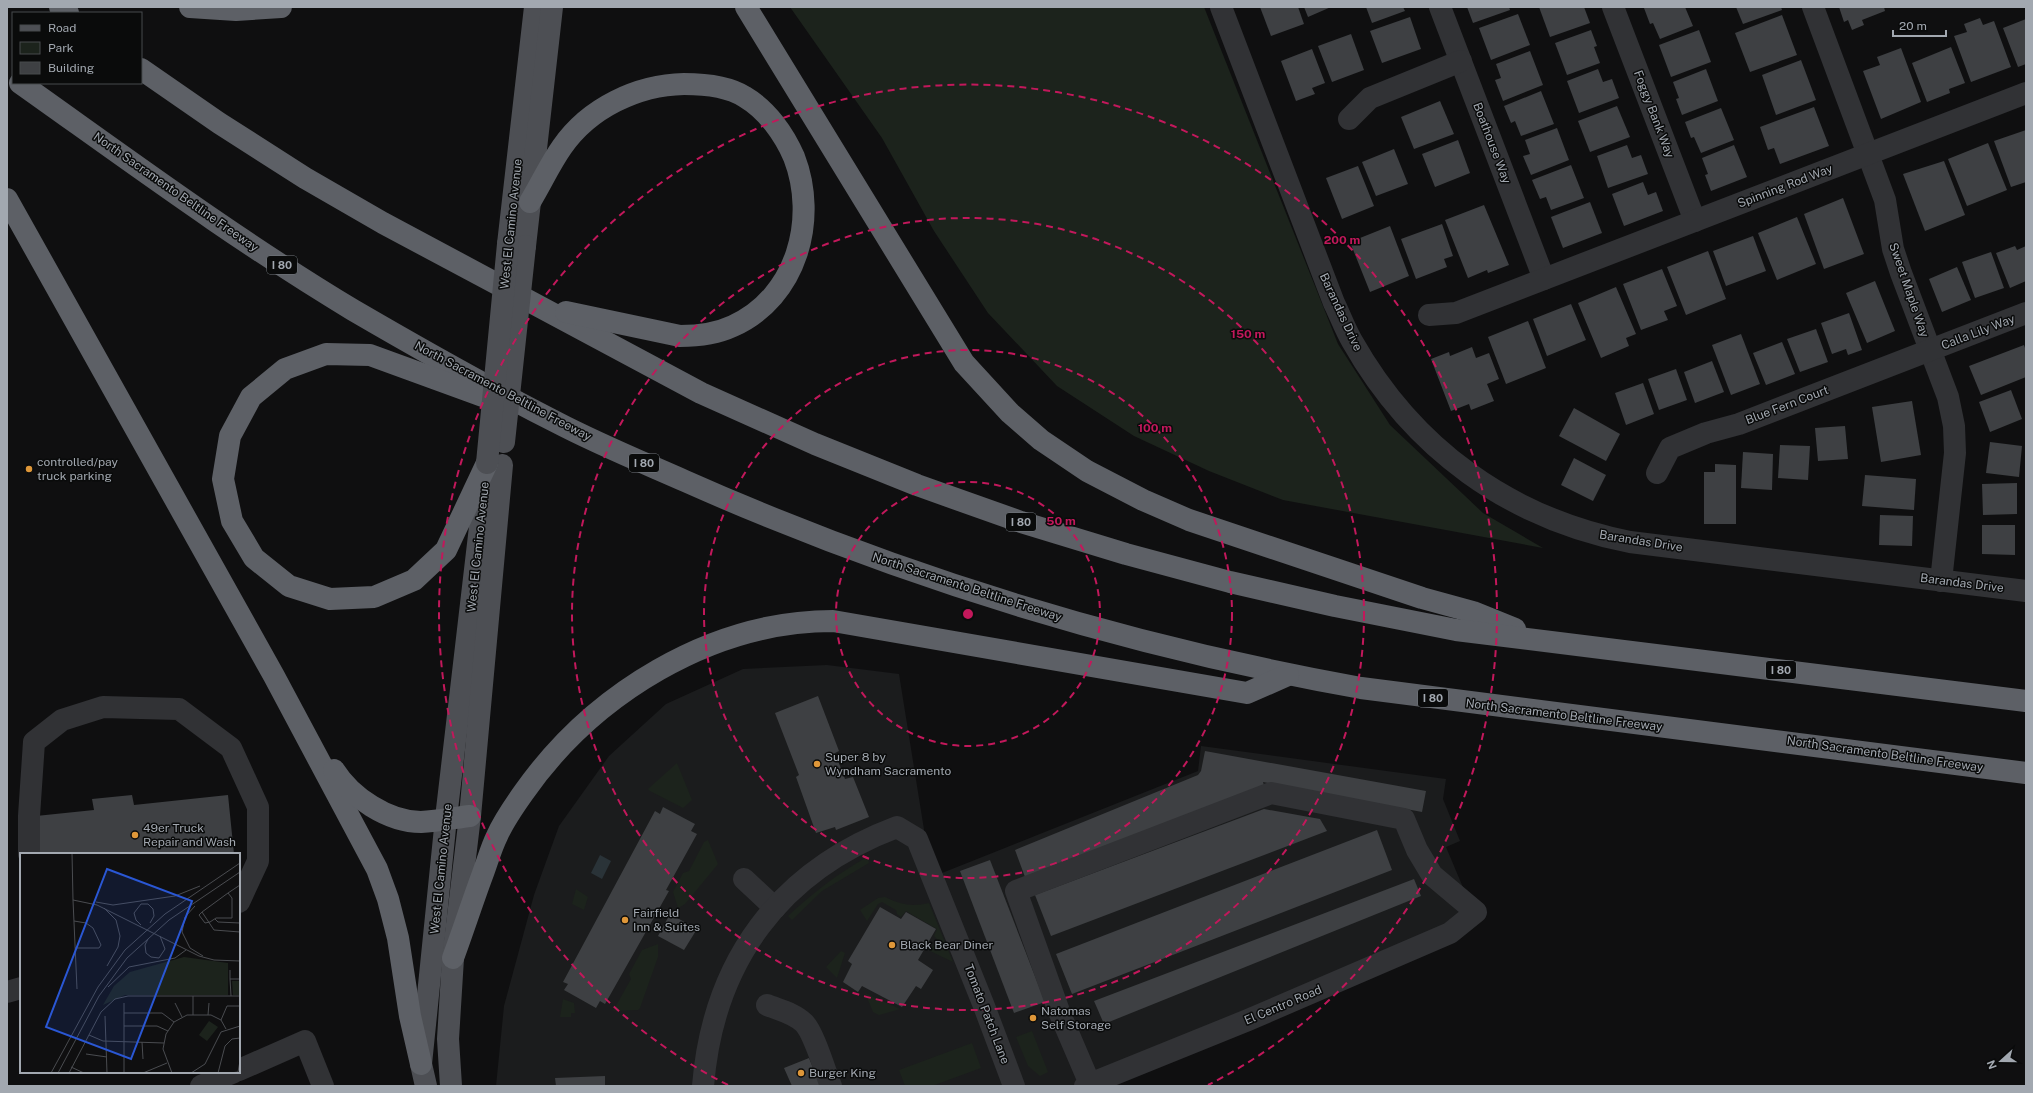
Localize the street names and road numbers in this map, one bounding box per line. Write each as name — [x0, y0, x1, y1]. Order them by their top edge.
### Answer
street label: Foggy Bank Way — [1631, 68, 1677, 160]
street label: Boathouse Way — [1470, 100, 1514, 186]
street label: North Sacramento Beltline Freeway — [91, 129, 262, 255]
street label: West El Camino Avenue — [497, 158, 525, 290]
street label: Spinning Rod Way — [1735, 161, 1835, 211]
street label: Sweet Maple Way — [1886, 241, 1932, 340]
road number: I 80 — [267, 256, 297, 274]
street label: Barandas Drive — [1317, 271, 1365, 353]
street label: Calla Lily Way — [1939, 311, 2017, 352]
street label: North Sacramento Beltline Freeway — [412, 338, 594, 444]
street label: Blue Fern Court — [1744, 383, 1831, 427]
road number: I 80 — [629, 454, 659, 472]
street label: West El Camino Avenue — [464, 481, 492, 613]
road number: I 80 — [1006, 513, 1036, 531]
street label: Barandas Drive — [1598, 528, 1684, 555]
street label: North Sacramento Beltline Freeway — [871, 550, 1064, 624]
street label: Barandas Drive — [1919, 571, 2005, 595]
road number: I 80 — [1766, 661, 1796, 679]
road number: I 80 — [1418, 689, 1448, 707]
street label: North Sacramento Beltline Freeway — [1465, 696, 1664, 734]
street label: North Sacramento Beltline Freeway — [1786, 733, 1985, 775]
street label: West El Camino Avenue — [427, 803, 455, 935]
street label: Tomato Patch Lane — [962, 962, 1013, 1066]
street label: El Centro Road — [1242, 982, 1324, 1028]

